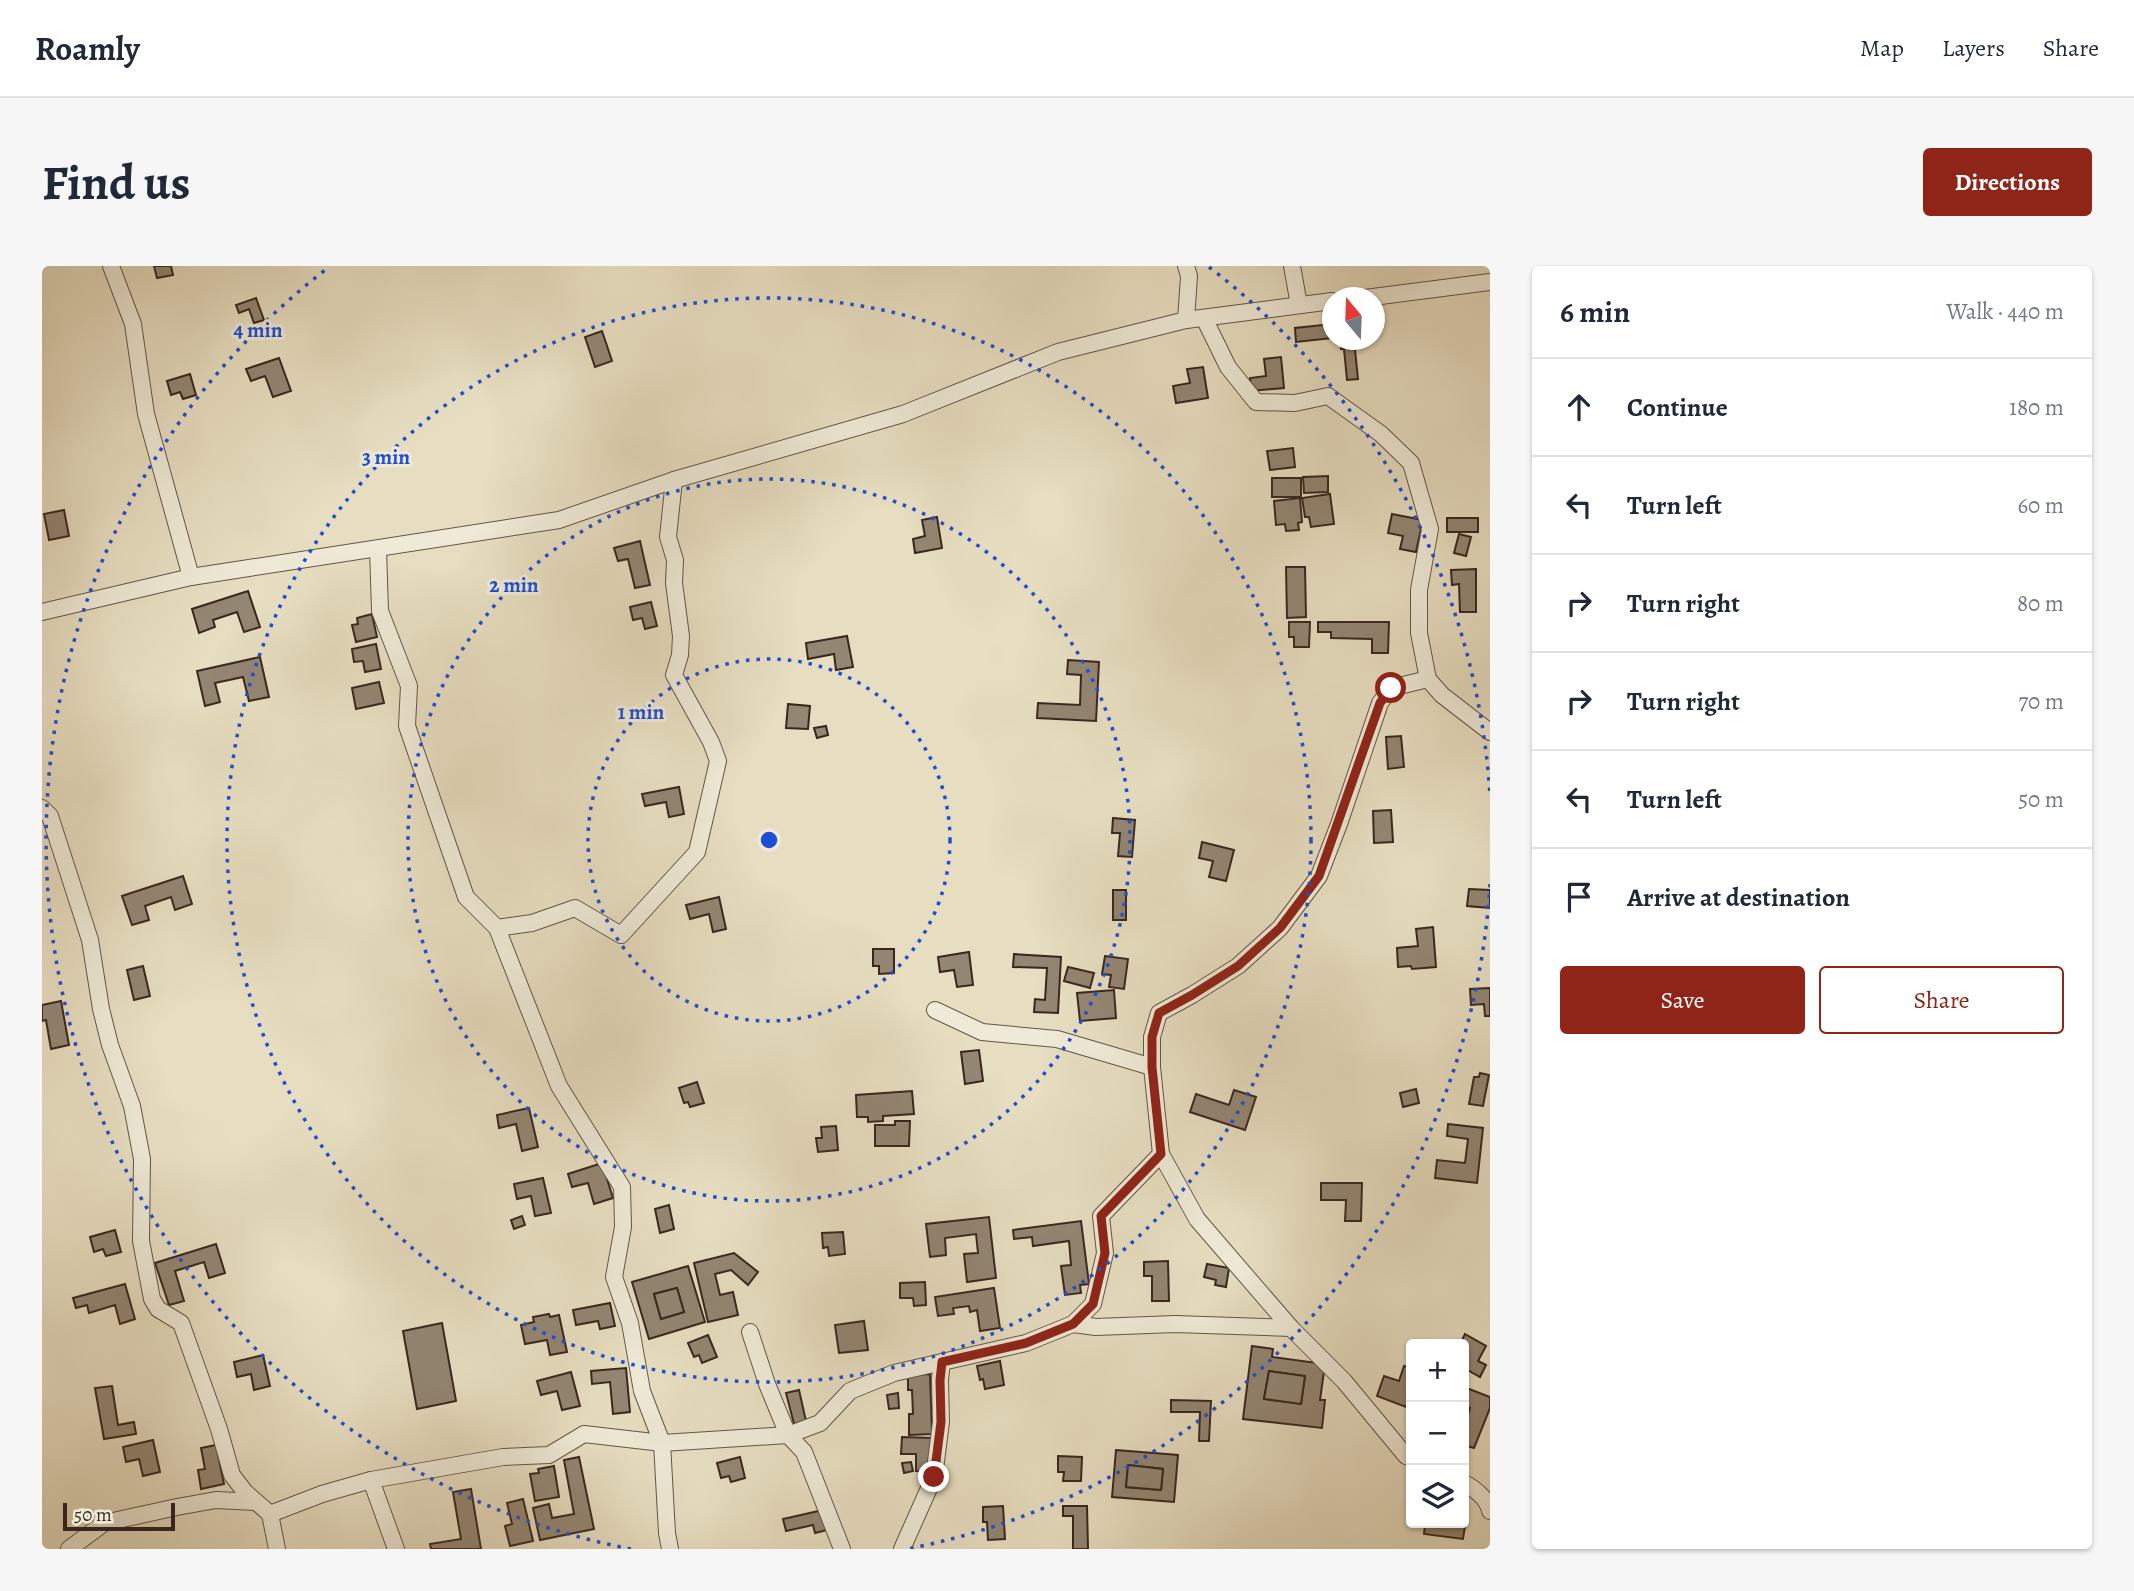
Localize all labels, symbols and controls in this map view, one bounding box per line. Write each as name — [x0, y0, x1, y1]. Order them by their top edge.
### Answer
text: Roamly — [35, 26, 140, 71]
text: Map — [1860, 32, 1904, 64]
text: Layers — [1942, 32, 2005, 64]
text: Share — [2043, 32, 2099, 64]
button: Directions — [1923, 148, 2092, 216]
text: Find us — [42, 149, 190, 216]
north arrow — [1322, 287, 1385, 350]
text: 6 min — [1560, 292, 1630, 332]
text: Walk · 440 m — [1946, 296, 2064, 327]
text: 4 min — [233, 316, 283, 344]
icon: ahead — [1560, 388, 1598, 426]
text: Continue — [1627, 390, 1728, 425]
text: 180 m — [2009, 392, 2064, 423]
text: 3 min — [362, 443, 410, 471]
icon: left — [1560, 486, 1598, 524]
text: Turn left — [1627, 488, 1722, 523]
text: 60 m — [2017, 490, 2064, 521]
text: 2 min — [489, 571, 539, 599]
icon: right — [1560, 584, 1598, 622]
text: Turn right — [1627, 586, 1740, 621]
text: 80 m — [2017, 588, 2064, 619]
route start — [1375, 672, 1406, 703]
icon: right — [1560, 682, 1598, 720]
text: Turn right — [1627, 684, 1740, 719]
text: 70 m — [2018, 686, 2064, 717]
text: 1 min — [618, 698, 665, 726]
icon: left — [1560, 780, 1598, 818]
text: Turn left — [1627, 782, 1722, 817]
text: 50 m — [2018, 784, 2064, 815]
centre of rings — [757, 828, 781, 852]
icon: arrive — [1560, 878, 1598, 916]
text: Arrive at destination — [1627, 880, 1850, 915]
button: Save — [1560, 966, 1805, 1034]
button: Share — [1819, 966, 2064, 1034]
map controls — [1406, 1339, 1469, 1528]
button: + — [1406, 1339, 1469, 1402]
button: − — [1406, 1402, 1469, 1465]
route end — [918, 1461, 949, 1492]
button: layers — [1406, 1465, 1469, 1528]
scale bar — [63, 1500, 175, 1532]
text: 50 m — [74, 1502, 112, 1528]

